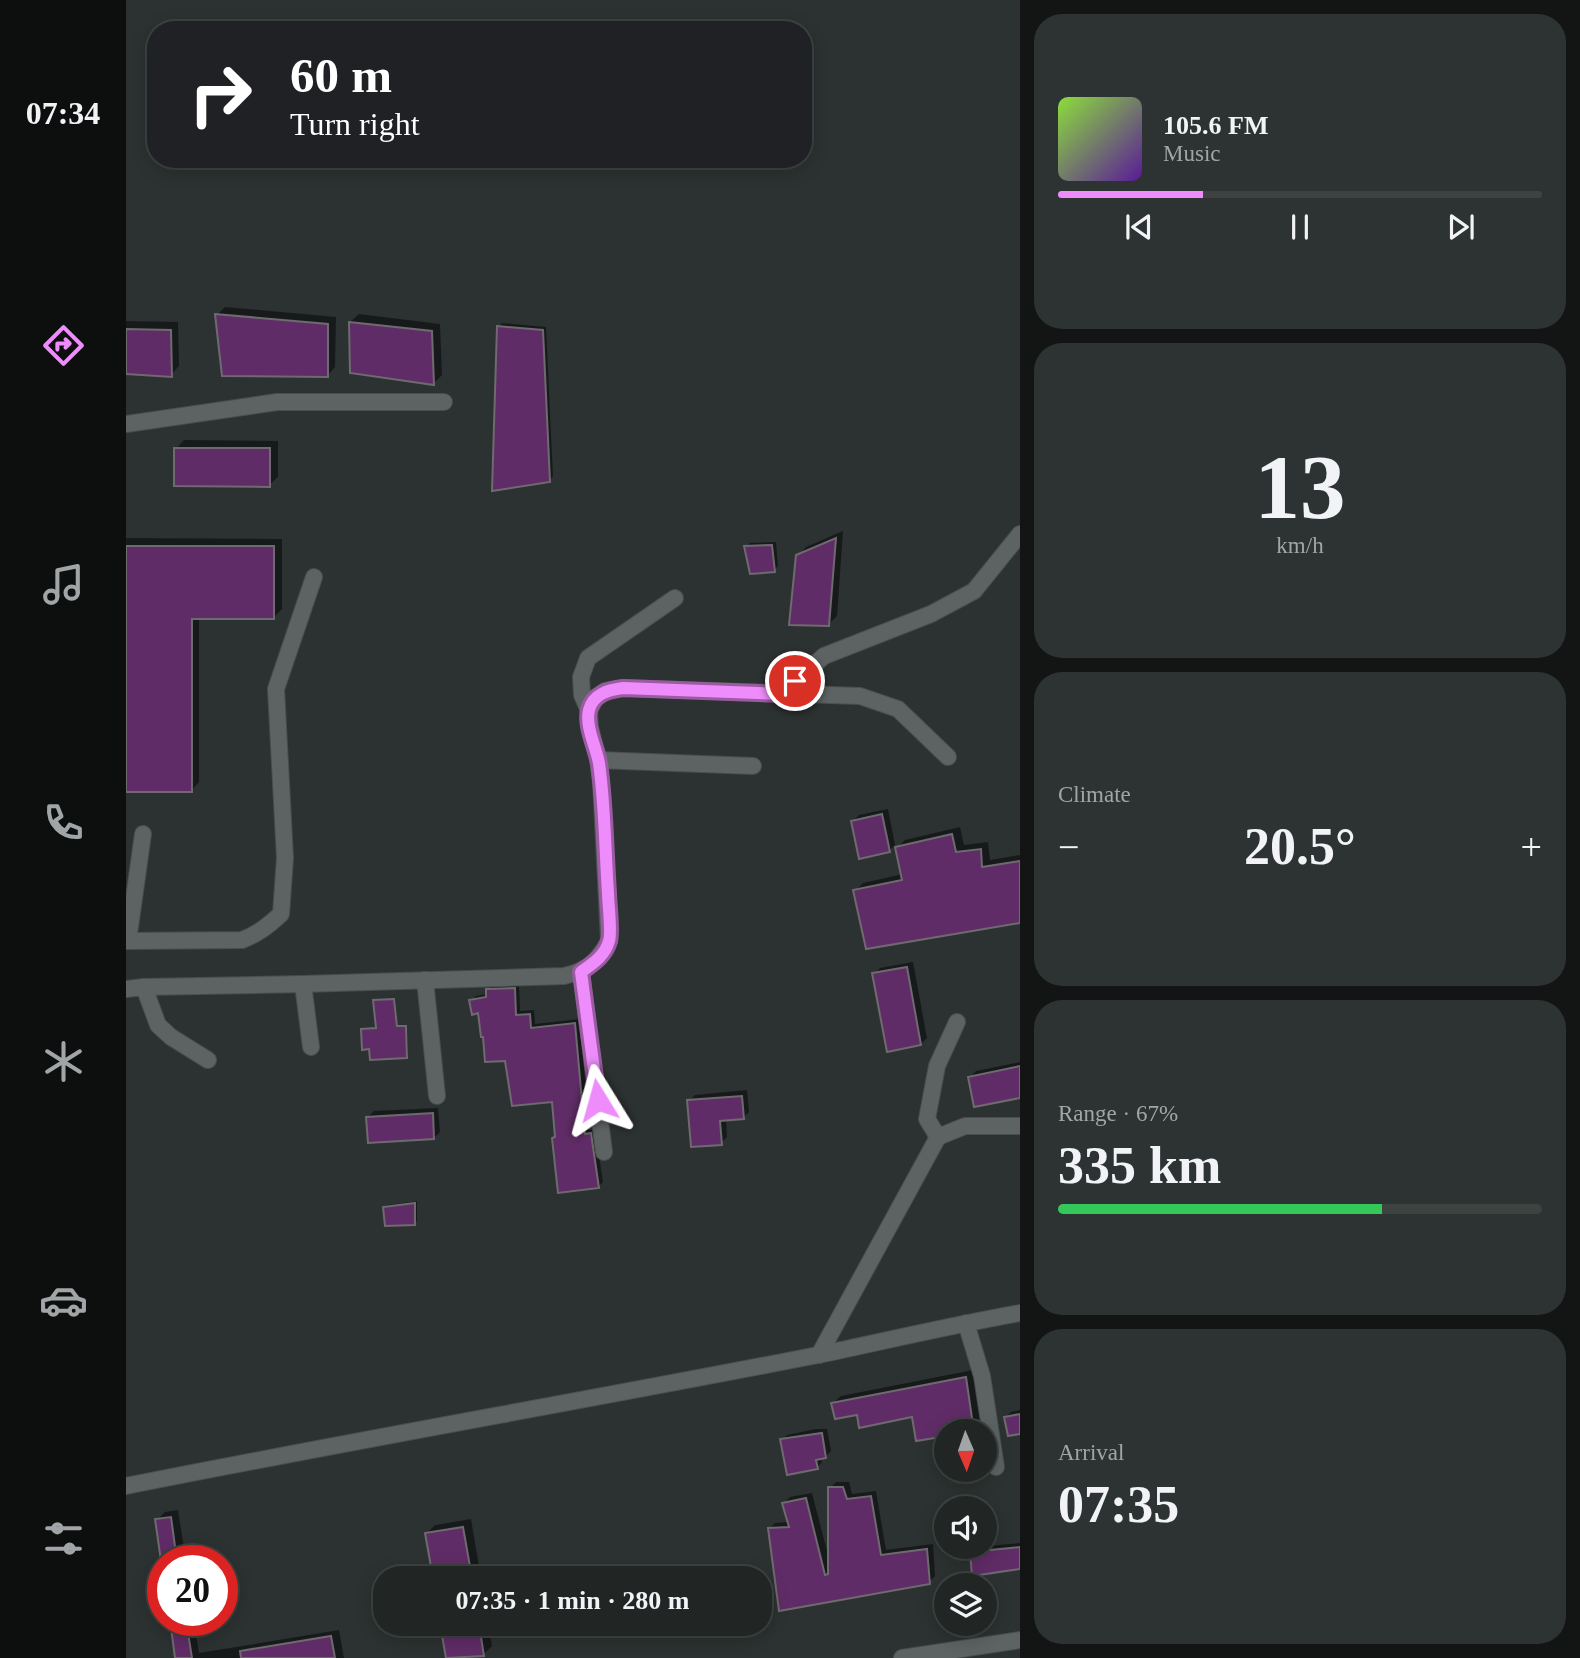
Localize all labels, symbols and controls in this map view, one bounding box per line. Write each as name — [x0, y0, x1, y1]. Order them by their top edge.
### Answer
text: 60 m — [290, 48, 392, 103]
icon: right — [175, 49, 266, 140]
text: 07:34 — [26, 95, 100, 131]
text: Turn right — [290, 106, 420, 142]
text: 105.6 FM — [1163, 111, 1268, 140]
text: Music — [1163, 141, 1221, 166]
icon: previous — [1120, 208, 1158, 246]
icon: pause — [1281, 208, 1319, 246]
icon: next — [1442, 208, 1480, 246]
icon: directions — [39, 321, 88, 370]
text: 13 — [1255, 437, 1346, 538]
text: km/h — [1276, 533, 1324, 558]
icon: music — [39, 560, 88, 609]
pin — [765, 651, 825, 711]
icon: arrive — [776, 662, 814, 700]
text: Climate — [1058, 782, 1131, 807]
icon: phone — [39, 798, 88, 847]
text: 20.5° — [1244, 818, 1356, 875]
text: − — [1058, 826, 1079, 868]
text: + — [1521, 826, 1542, 868]
icon: climate — [39, 1037, 88, 1086]
position arrow — [561, 1063, 635, 1137]
text: Range · 67% — [1058, 1101, 1178, 1126]
text: 335 km — [1058, 1137, 1221, 1194]
icon: car — [39, 1276, 88, 1325]
north arrow — [934, 1419, 998, 1482]
map controls — [934, 1419, 997, 1636]
text: Arrival — [1058, 1440, 1124, 1465]
text: 07:35 — [1058, 1476, 1179, 1533]
button: sound — [934, 1496, 997, 1559]
icon: filters — [39, 1514, 88, 1563]
speed limit sign: 20 — [147, 1545, 238, 1636]
button: layers — [934, 1573, 997, 1636]
text: 07:35 · 1 min · 280 m — [456, 1586, 690, 1615]

